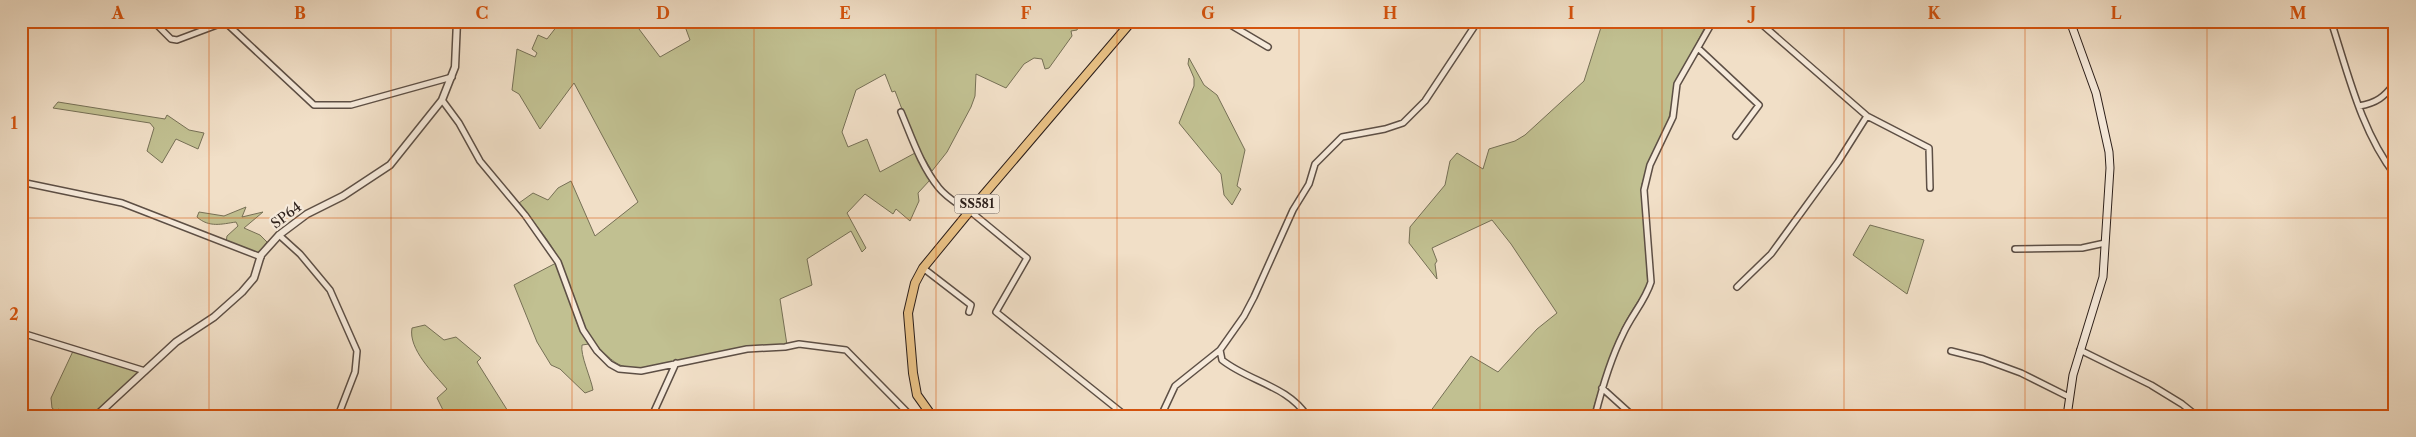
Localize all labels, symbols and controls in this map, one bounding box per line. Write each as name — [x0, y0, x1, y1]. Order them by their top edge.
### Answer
text: A — [111, 3, 125, 23]
text: B — [294, 3, 306, 23]
text: C — [476, 3, 488, 23]
text: D — [656, 3, 670, 23]
text: E — [839, 3, 851, 23]
text: F — [1021, 3, 1032, 23]
text: G — [1201, 3, 1215, 23]
text: H — [1383, 3, 1397, 23]
text: I — [1568, 3, 1575, 23]
text: J — [1747, 3, 1756, 23]
text: K — [1928, 3, 1942, 23]
text: L — [2110, 3, 2122, 23]
text: M — [2290, 3, 2307, 23]
text: 1 — [10, 113, 18, 133]
road number: SS581 — [954, 194, 1000, 213]
street label: SP64 — [267, 198, 305, 232]
text: 2 — [9, 304, 19, 324]

